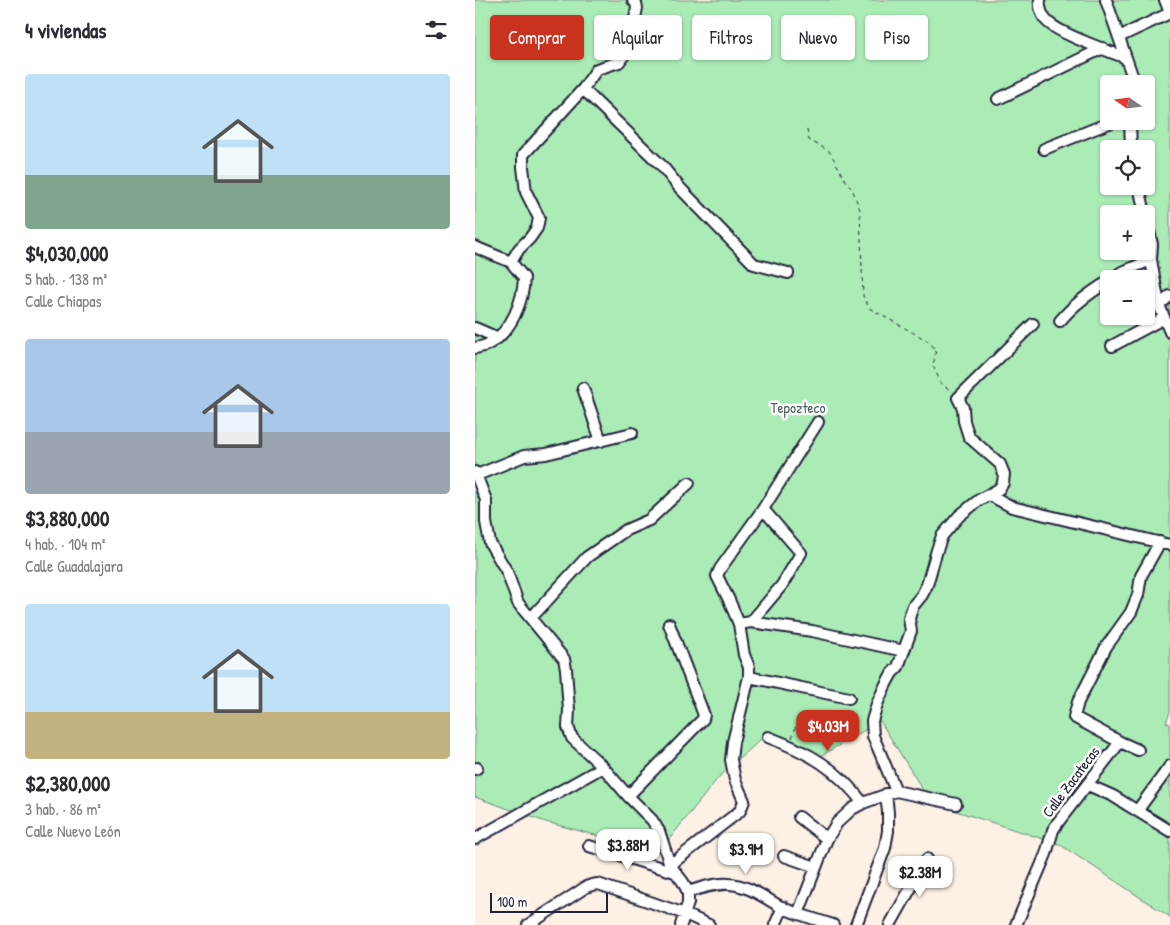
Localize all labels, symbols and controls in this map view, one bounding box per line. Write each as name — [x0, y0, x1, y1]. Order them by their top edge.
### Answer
chip: Comprar — [490, 15, 584, 60]
chip: Alquilar — [594, 15, 682, 60]
chip: Filtros — [692, 15, 771, 60]
chip: Nuevo — [781, 15, 855, 60]
chip: Piso — [865, 15, 928, 60]
text: 4 viviendas — [25, 16, 106, 45]
icon: filters — [422, 16, 450, 44]
north arrow — [1100, 75, 1155, 130]
map controls — [1100, 75, 1155, 325]
icon: home — [193, 106, 283, 196]
button: locate — [1100, 140, 1155, 195]
button: + — [1100, 205, 1155, 260]
text: $4,030,000 — [25, 239, 108, 268]
text: 5 hab. · 138 m² — [25, 268, 107, 290]
button: − — [1100, 270, 1155, 325]
text: Calle Chiapas — [25, 290, 102, 312]
icon: home — [193, 371, 283, 461]
park label: Tepozteco — [771, 397, 825, 418]
text: $3,880,000 — [25, 504, 109, 533]
text: 4 hab. · 104 m² — [25, 533, 105, 555]
text: Calle Guadalajara — [25, 555, 123, 577]
icon: home — [193, 636, 283, 726]
pin: $4.03M — [787, 710, 869, 752]
text: $4.03M — [807, 715, 849, 737]
street label: Calle Zacatecas — [1037, 742, 1104, 821]
text: $2,380,000 — [25, 769, 110, 798]
text: 3 hab. · 86 m² — [25, 798, 101, 820]
text: Calle Nuevo León — [25, 820, 121, 842]
pin: $3.88M — [587, 828, 669, 871]
pin: $3.9M — [711, 832, 781, 875]
text: $3.88M — [607, 834, 649, 856]
text: $3.9M — [729, 838, 763, 860]
pin: $2.38M — [879, 856, 961, 898]
text: $2.38M — [899, 861, 941, 883]
scale bar — [490, 890, 607, 913]
text: 100 m — [497, 892, 527, 911]

